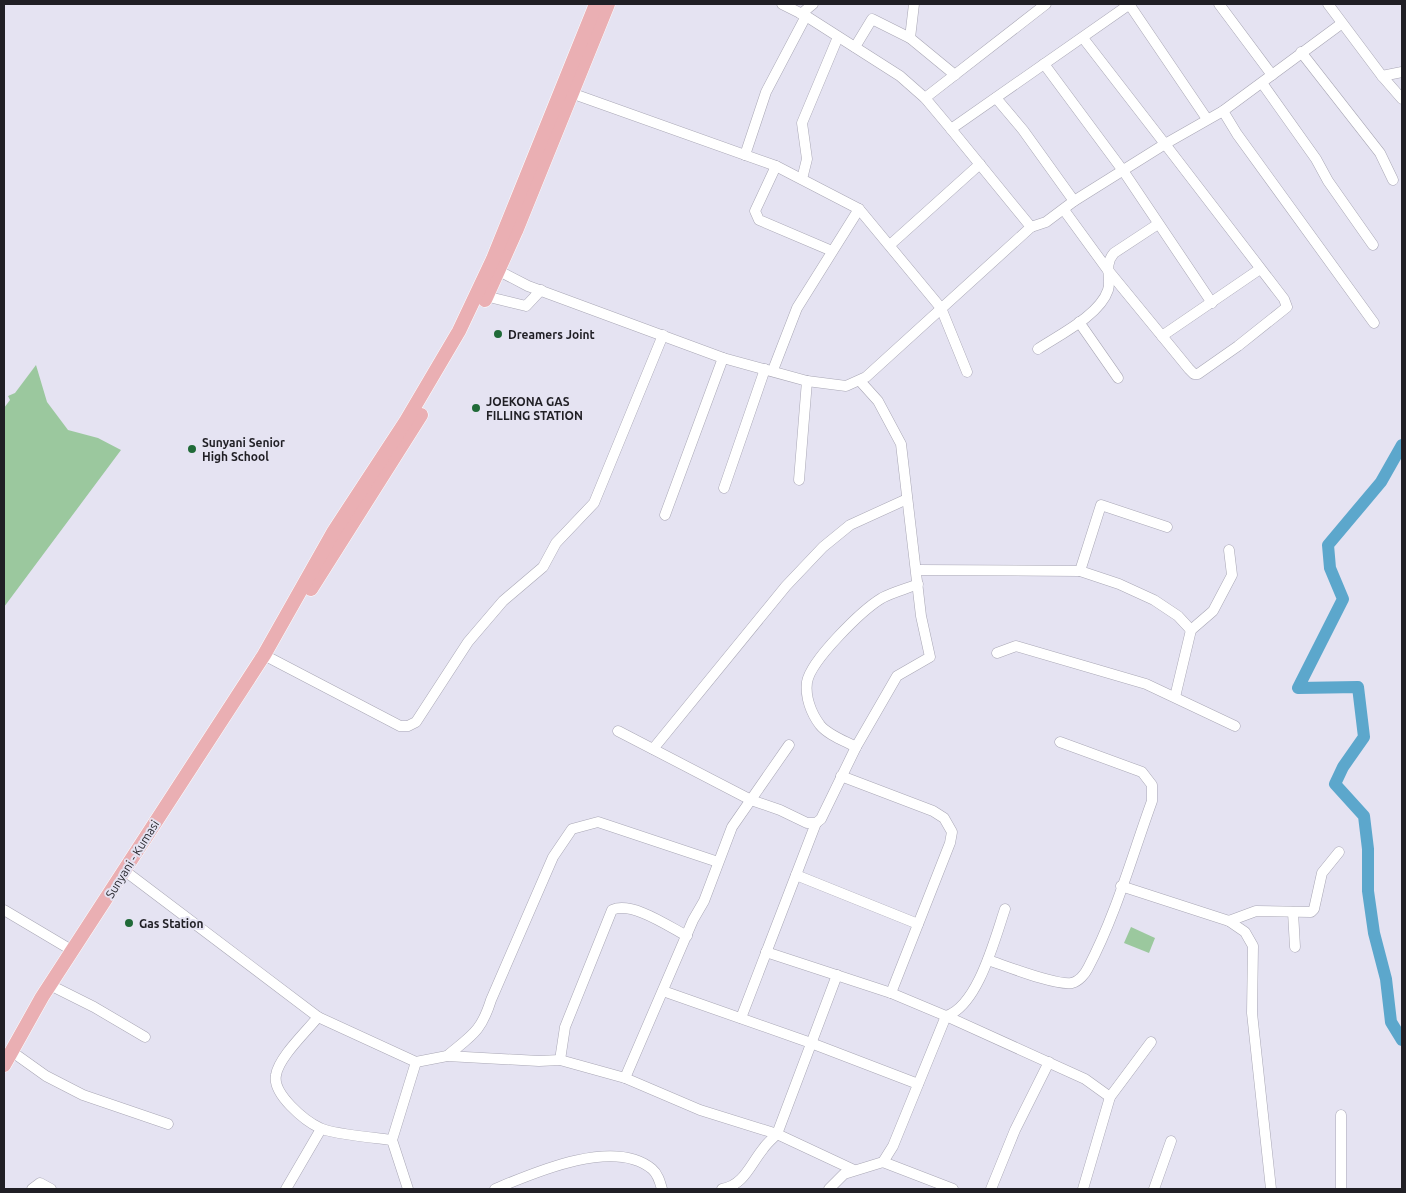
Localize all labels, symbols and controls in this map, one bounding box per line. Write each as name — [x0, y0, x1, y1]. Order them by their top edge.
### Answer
marker: Dreamers Joint — [492, 328, 504, 340]
place label: Dreamers Joint — [508, 328, 595, 341]
place label: JOEKONA GAS FILLING STATION — [486, 395, 583, 422]
marker: JOEKONA GAS FILLING STATION — [470, 402, 482, 414]
place label: Sunyani Senior High School — [202, 436, 285, 463]
marker: Sunyani Senior High School — [186, 443, 198, 455]
street label: Sunyani - Kumasi — [103, 818, 161, 900]
marker: Gas Station — [123, 917, 135, 929]
place label: Gas Station — [139, 917, 203, 930]

